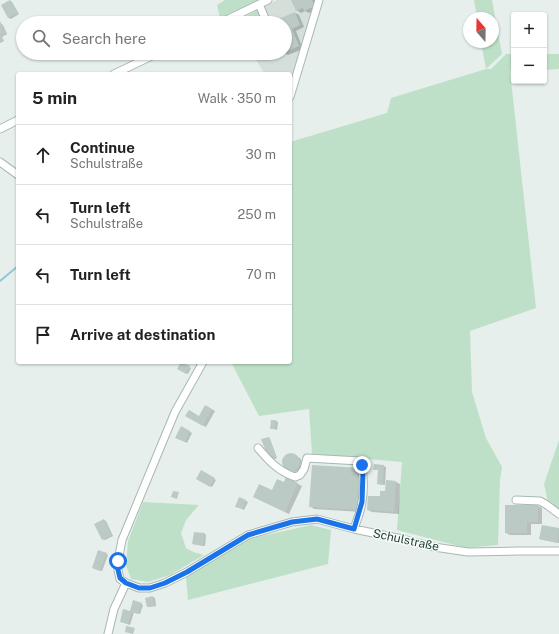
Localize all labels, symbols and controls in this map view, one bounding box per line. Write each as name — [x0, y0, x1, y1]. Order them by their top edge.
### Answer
north arrow — [463, 12, 499, 48]
map controls — [511, 12, 547, 84]
button: + — [511, 12, 547, 48]
search box — [16, 16, 292, 60]
icon: search — [30, 27, 52, 49]
text: Search here — [62, 30, 146, 47]
button: − — [511, 48, 547, 84]
text: 5 min — [32, 88, 77, 108]
text: Walk · 350 m — [198, 91, 276, 106]
text: Continue — [70, 139, 135, 156]
icon: ahead — [32, 144, 54, 166]
text: 30 m — [246, 147, 276, 162]
text: Schulstraße — [70, 156, 143, 171]
text: Turn left — [70, 199, 131, 216]
icon: left — [32, 204, 54, 226]
text: 250 m — [238, 207, 276, 222]
text: Schulstraße — [70, 216, 143, 231]
icon: left — [32, 264, 54, 286]
text: Turn left — [70, 266, 131, 283]
text: 70 m — [246, 267, 276, 282]
icon: arrive — [32, 324, 54, 346]
text: Arrive at destination — [70, 326, 215, 343]
route end — [353, 456, 371, 474]
street label: Schulstraße — [372, 526, 441, 554]
route start — [109, 552, 127, 570]

